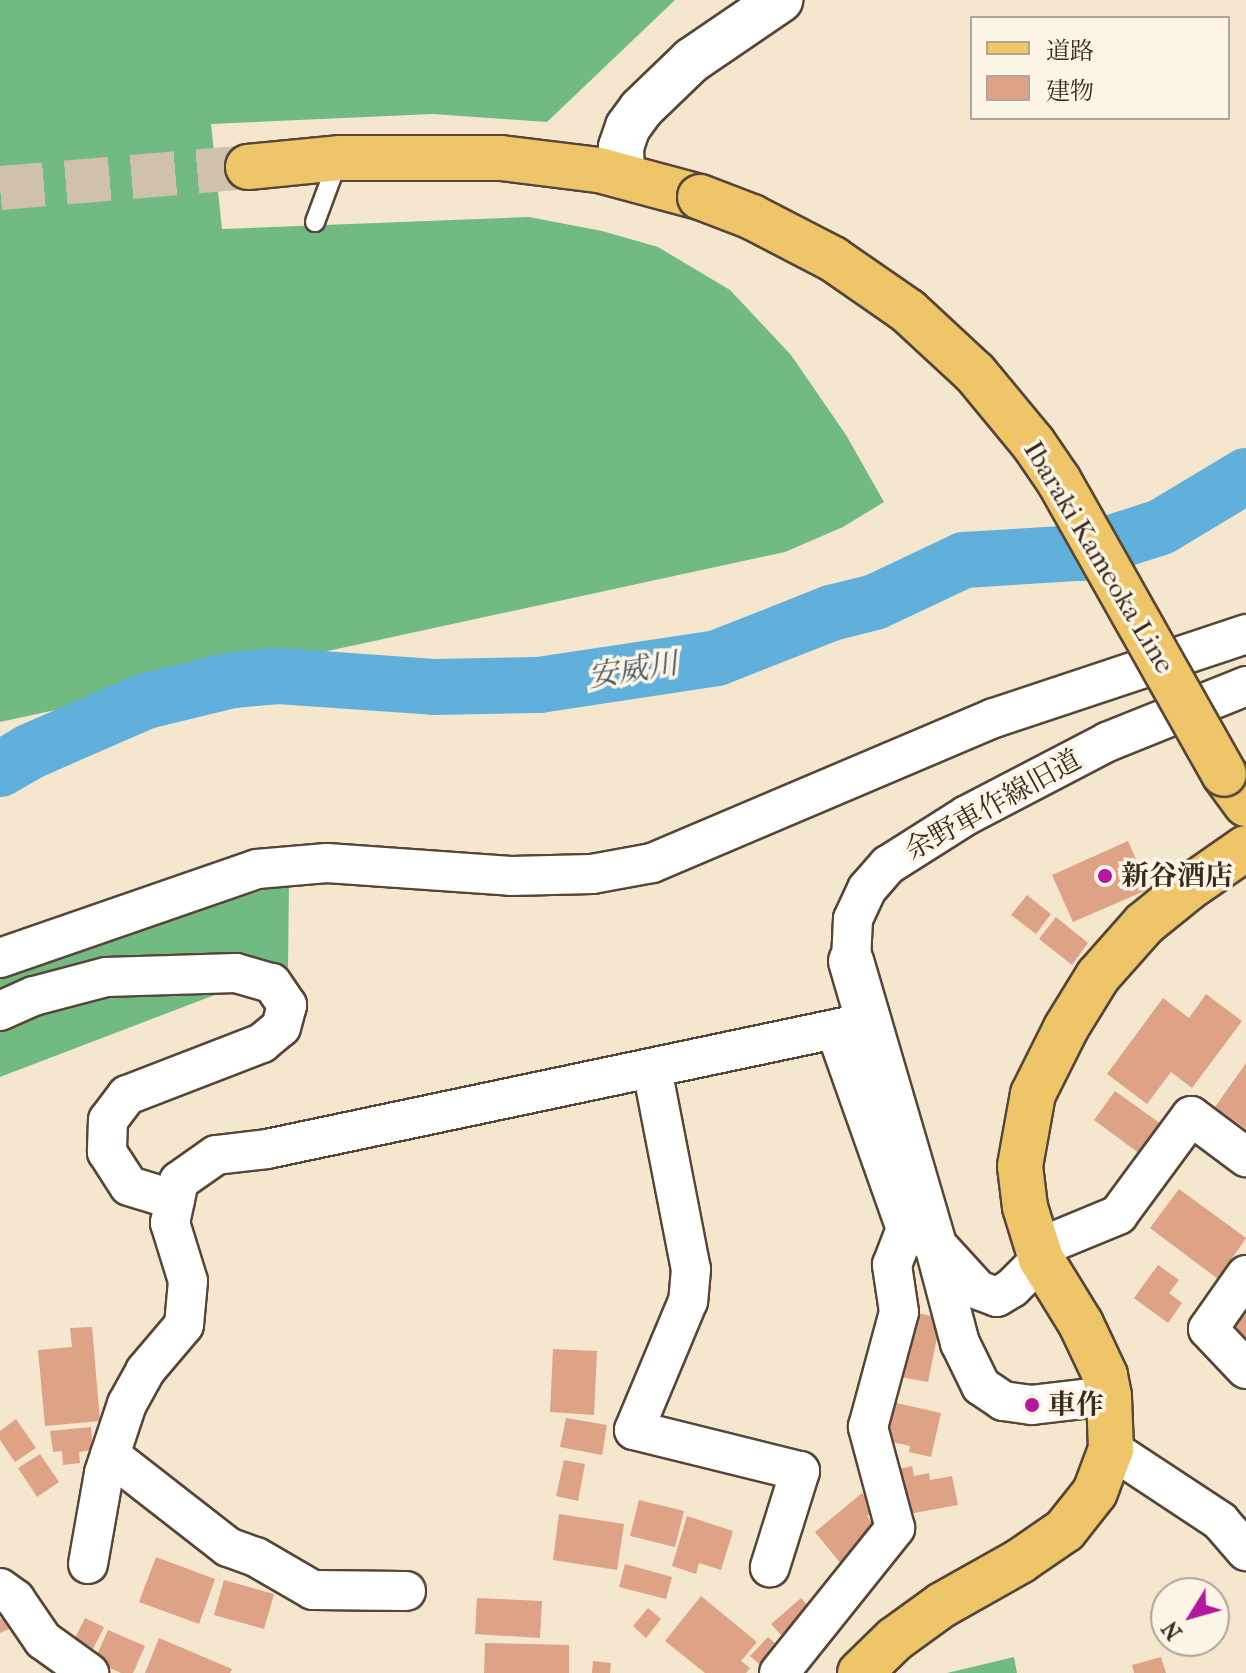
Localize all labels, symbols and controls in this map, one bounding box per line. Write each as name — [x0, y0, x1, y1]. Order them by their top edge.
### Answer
legend — [970, 16, 1230, 120]
text: 道路 — [1046, 37, 1094, 65]
text: 建物 — [1046, 77, 1094, 105]
street label: Ibaraki Kameoka Line — [1016, 435, 1182, 679]
water label: 安威川 — [586, 646, 680, 696]
street label: 余野車作線旧道 — [899, 743, 1087, 867]
place label: 新谷酒店 — [1121, 859, 1233, 893]
marker: 新谷酒店 — [1096, 867, 1114, 885]
place label: 車作 — [1048, 1388, 1104, 1422]
marker: 車作 — [1023, 1396, 1041, 1414]
north arrow — [1150, 1577, 1230, 1657]
text: N — [1157, 1616, 1188, 1645]

